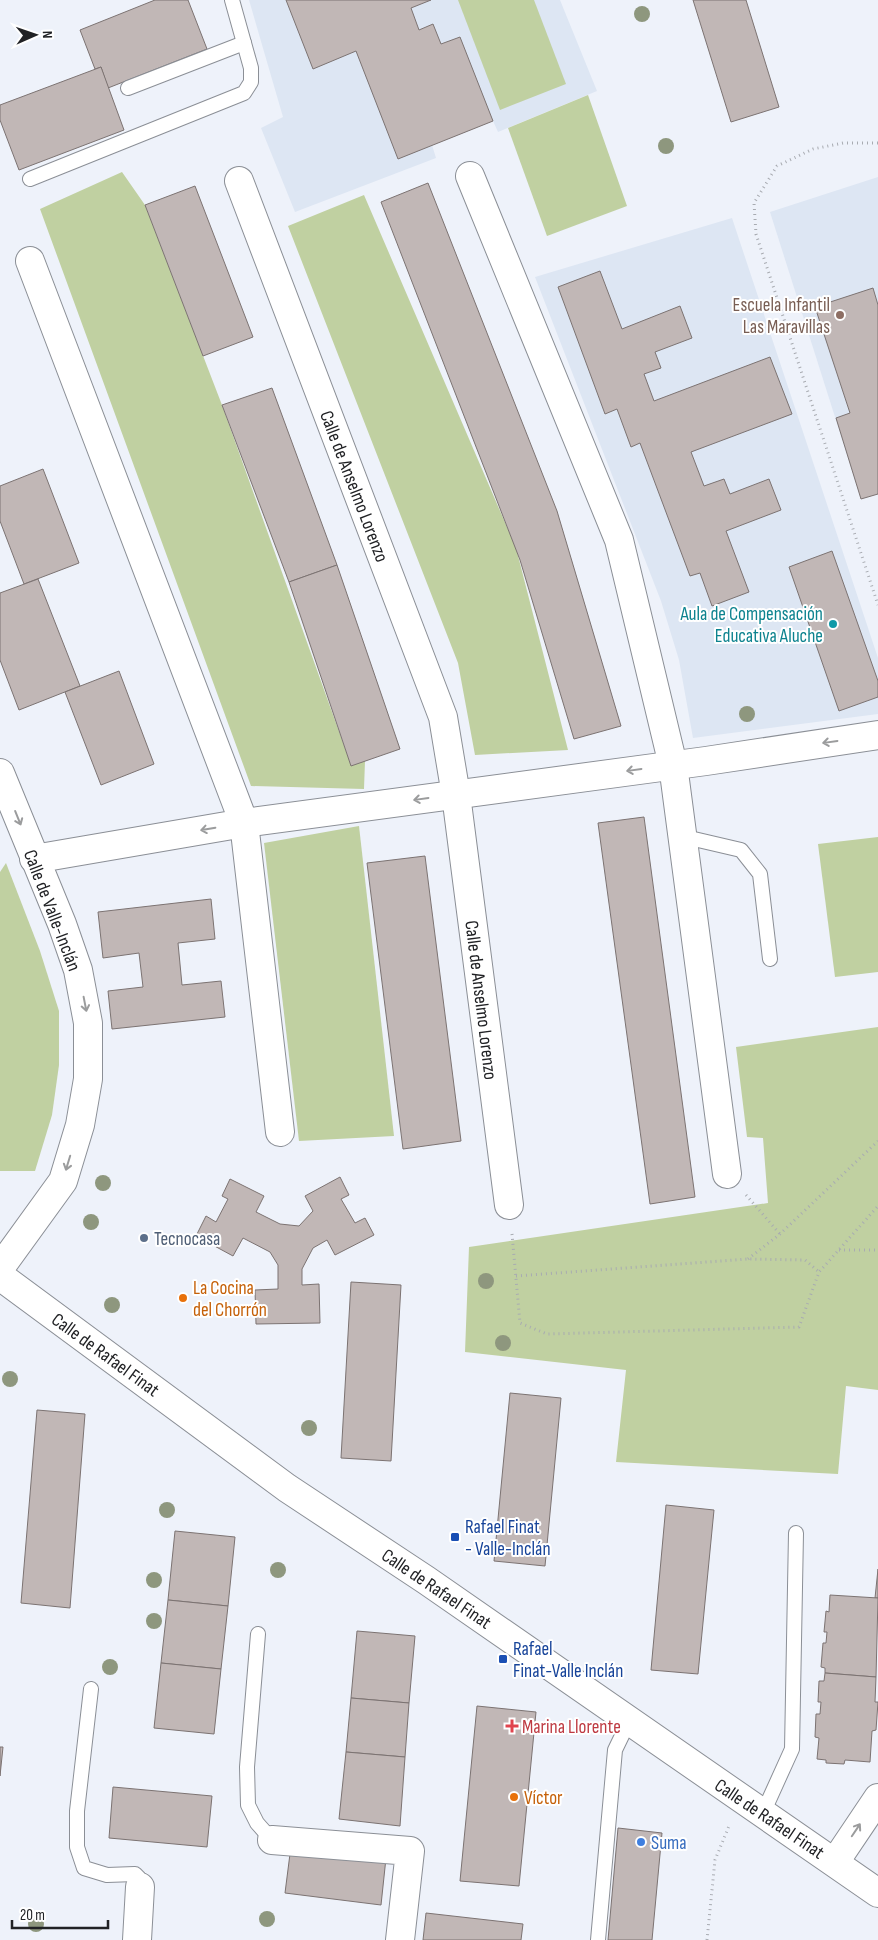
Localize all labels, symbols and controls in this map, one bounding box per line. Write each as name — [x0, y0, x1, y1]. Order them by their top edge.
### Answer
north arrow — [10, 10, 60, 60]
text: N — [39, 31, 56, 39]
place label: Escuela Infantil Las Maravillas — [733, 294, 830, 339]
marker: Escuela Infantil Las Maravillas — [834, 309, 846, 321]
street label: Calle de Anselmo Lorenzo — [314, 408, 393, 565]
place label: Aula de Compensación Educativa Aluche — [679, 603, 823, 648]
marker: Aula de Compensación Educativa Aluche — [827, 618, 839, 630]
one-way arrow — [822, 738, 838, 748]
one-way arrow — [627, 766, 643, 776]
one-way arrow — [414, 795, 430, 805]
one-way arrow — [14, 810, 23, 825]
one-way arrow — [201, 825, 217, 835]
street label: Calle de Valle-Inclán — [18, 847, 85, 974]
street label: Calle de Anselmo Lorenzo — [459, 919, 502, 1081]
one-way arrow — [80, 995, 90, 1011]
one-way arrow — [63, 1155, 73, 1171]
place label: Tecnocasa — [154, 1228, 220, 1251]
marker: Tecnocasa — [138, 1232, 150, 1244]
place label: La Cocina del Chorrón — [193, 1277, 267, 1322]
marker: La Cocina del Chorrón — [177, 1292, 189, 1304]
street label: Calle de Rafael Finat — [47, 1308, 164, 1402]
place label: Rafael Finat - Valle-Inclán — [465, 1516, 551, 1561]
marker: Rafael Finat - Valle-Inclán — [449, 1531, 461, 1543]
street label: Calle de Rafael Finat — [377, 1544, 496, 1635]
place label: Rafael Finat-Valle Inclán — [513, 1638, 623, 1683]
marker: Rafael Finat-Valle Inclán — [497, 1653, 509, 1665]
place label: Marina Llorente — [522, 1716, 621, 1739]
marker: Marina Llorente — [506, 1720, 518, 1732]
street label: Calle de Rafael Finat — [710, 1774, 829, 1865]
place label: Víctor — [524, 1787, 563, 1810]
marker: Víctor — [508, 1791, 520, 1803]
one-way arrow — [851, 1823, 861, 1837]
place label: Suma — [651, 1832, 687, 1855]
marker: Suma — [635, 1836, 647, 1848]
scale bar — [12, 1898, 109, 1930]
text: 20 m — [20, 1906, 45, 1925]

